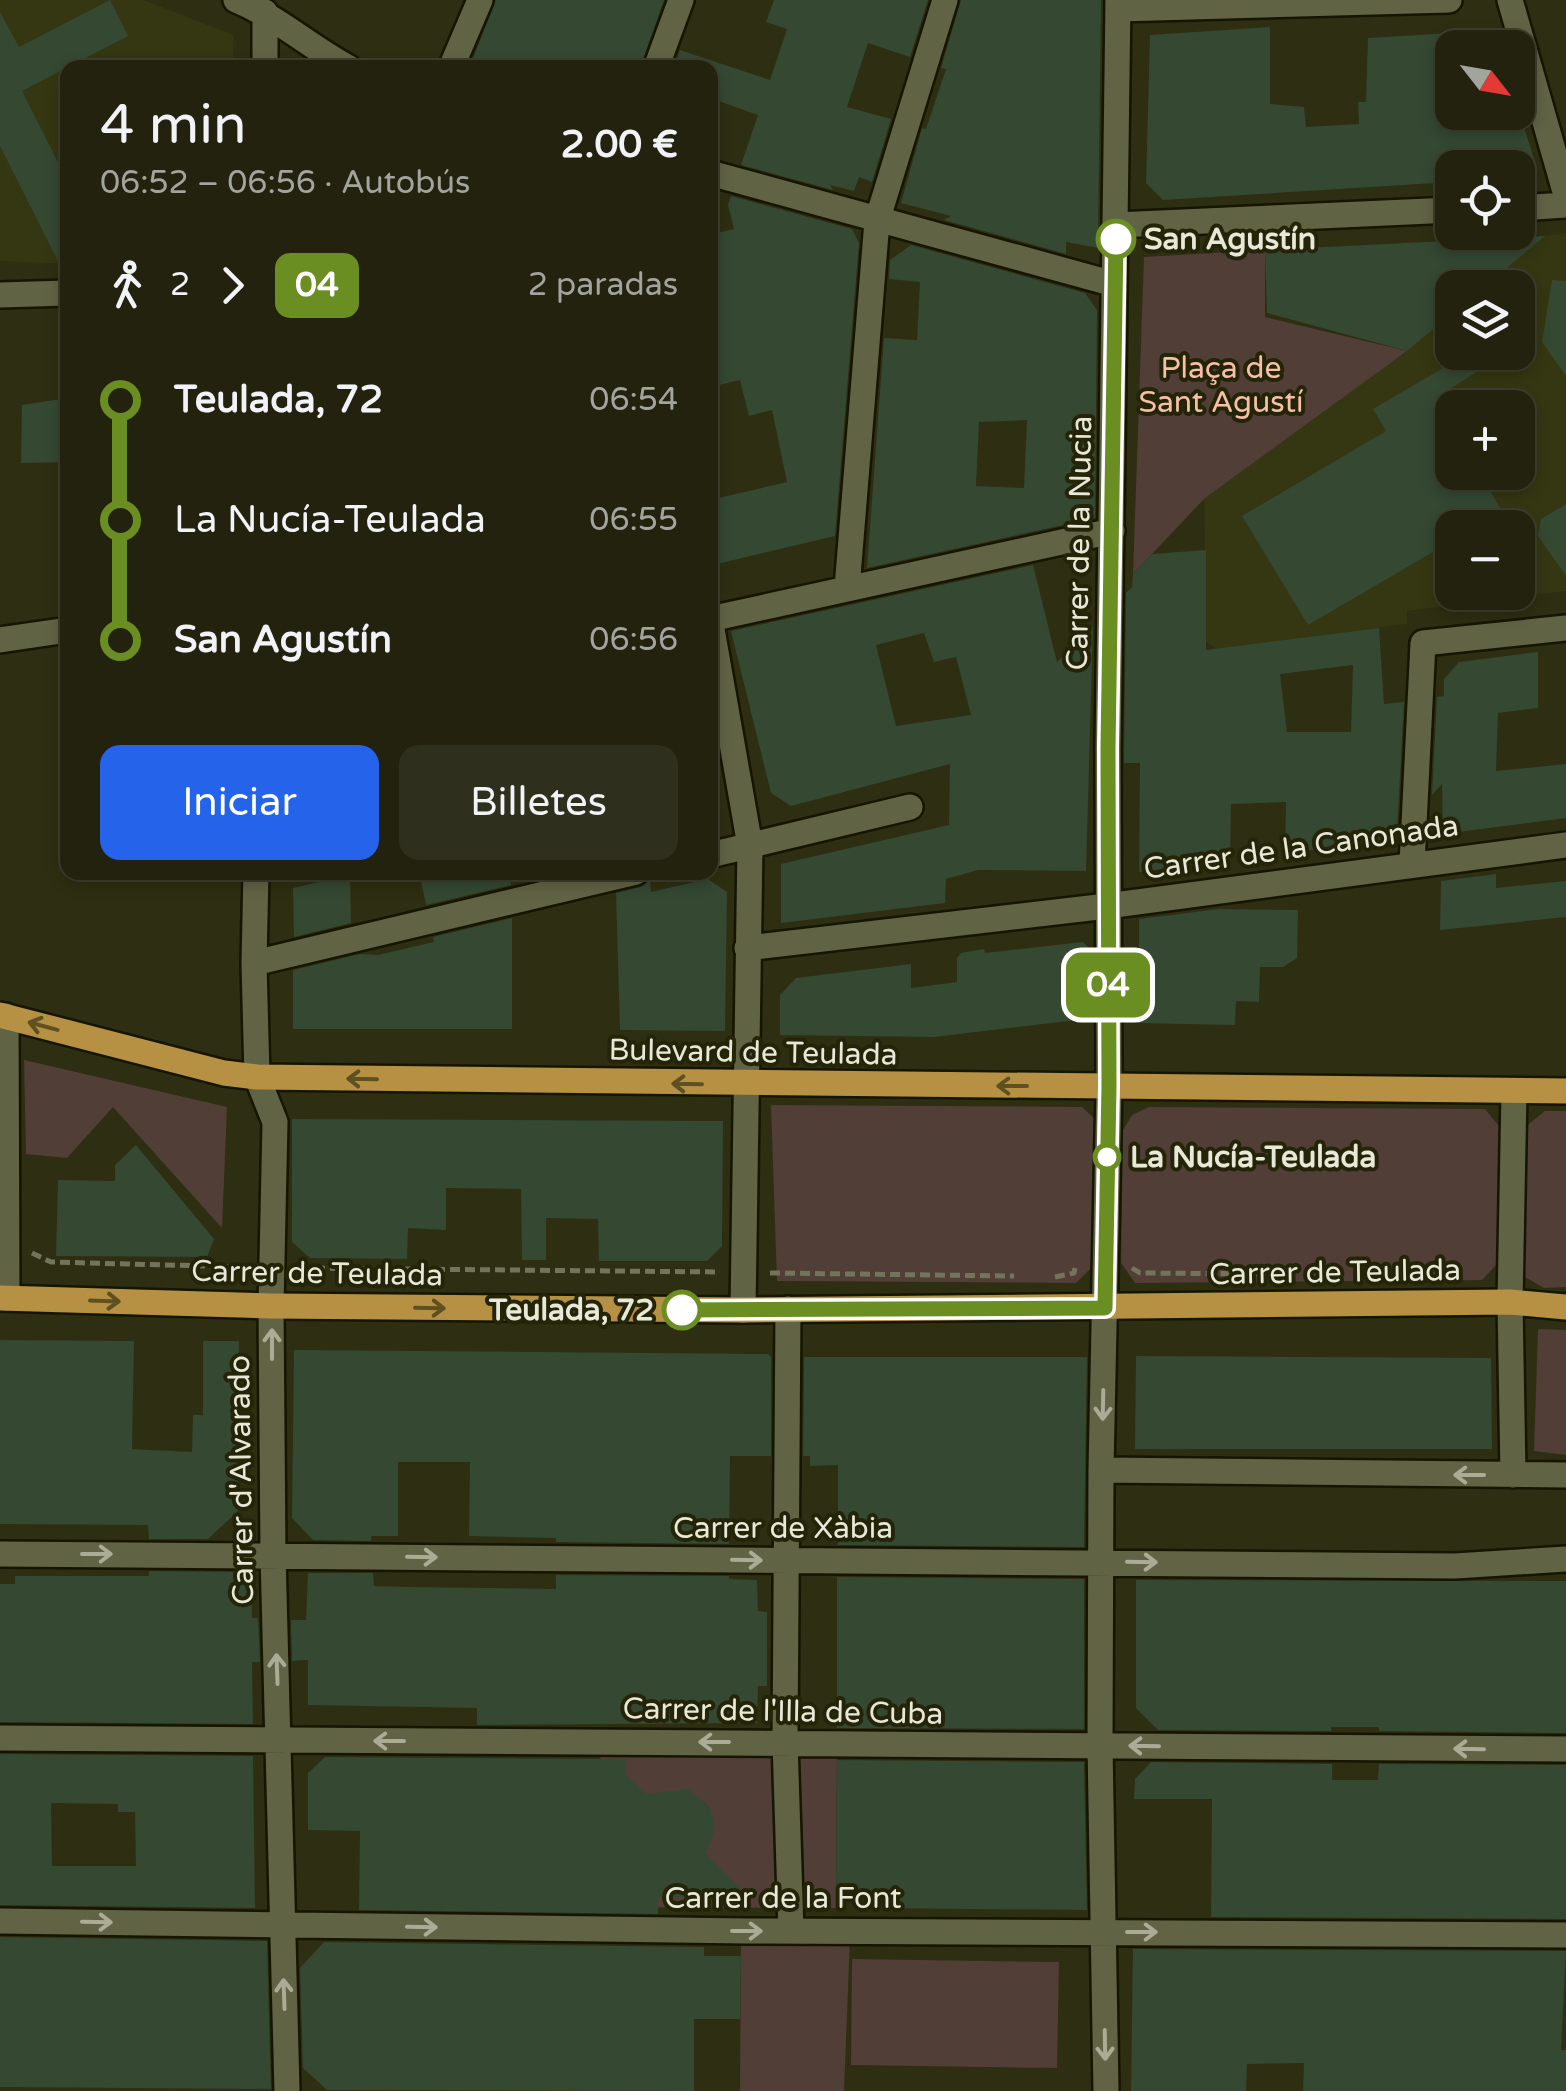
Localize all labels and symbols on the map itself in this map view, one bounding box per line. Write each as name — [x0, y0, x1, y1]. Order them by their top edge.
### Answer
north arrow — [1435, 30, 1535, 130]
marker: San Agustín — [1097, 220, 1135, 258]
place label: San Agustín — [1144, 221, 1316, 258]
park label: Plaça de Sant Agustí — [1139, 350, 1303, 421]
street label: Carrer de la Nucia — [1059, 415, 1100, 671]
street label: Carrer de la Canonada — [1141, 807, 1461, 888]
line badge: 04 — [1063, 952, 1153, 1018]
one-way arrow — [28, 1015, 59, 1034]
street label: Bulevard de Teulada — [608, 1031, 898, 1074]
one-way arrow — [346, 1070, 378, 1088]
one-way arrow — [671, 1074, 704, 1094]
one-way arrow — [996, 1076, 1028, 1096]
place label: La Nucía-Teulada — [1130, 1139, 1376, 1176]
marker: La Nucía-Teulada — [1094, 1144, 1120, 1170]
street label: Carrer de Teulada — [1209, 1252, 1461, 1293]
street label: Carrer de Teulada — [191, 1253, 443, 1294]
one-way arrow — [88, 1291, 120, 1310]
marker: Teulada, 72 — [663, 1291, 701, 1329]
place label: Teulada, 72 — [488, 1292, 654, 1329]
one-way arrow — [413, 1298, 445, 1317]
one-way arrow — [262, 1328, 282, 1360]
street label: Carrer d'Alvarado — [221, 1355, 262, 1605]
one-way arrow — [1093, 1388, 1112, 1420]
one-way arrow — [1453, 1466, 1486, 1484]
street label: Carrer de Xàbia — [673, 1510, 893, 1547]
one-way arrow — [80, 1544, 113, 1564]
one-way arrow — [406, 1547, 438, 1566]
one-way arrow — [731, 1551, 763, 1570]
one-way arrow — [1126, 1553, 1158, 1572]
one-way arrow — [267, 1653, 286, 1685]
street label: Carrer de l'Illa de Cuba — [622, 1690, 944, 1733]
one-way arrow — [373, 1732, 406, 1750]
one-way arrow — [698, 1732, 730, 1752]
one-way arrow — [1128, 1736, 1160, 1755]
one-way arrow — [1453, 1739, 1485, 1758]
street label: Carrer de la Font — [665, 1880, 902, 1917]
one-way arrow — [81, 1913, 113, 1932]
one-way arrow — [406, 1918, 438, 1936]
one-way arrow — [730, 1922, 763, 1940]
one-way arrow — [1126, 1922, 1158, 1942]
one-way arrow — [274, 1978, 293, 2010]
one-way arrow — [1096, 2028, 1114, 2060]

